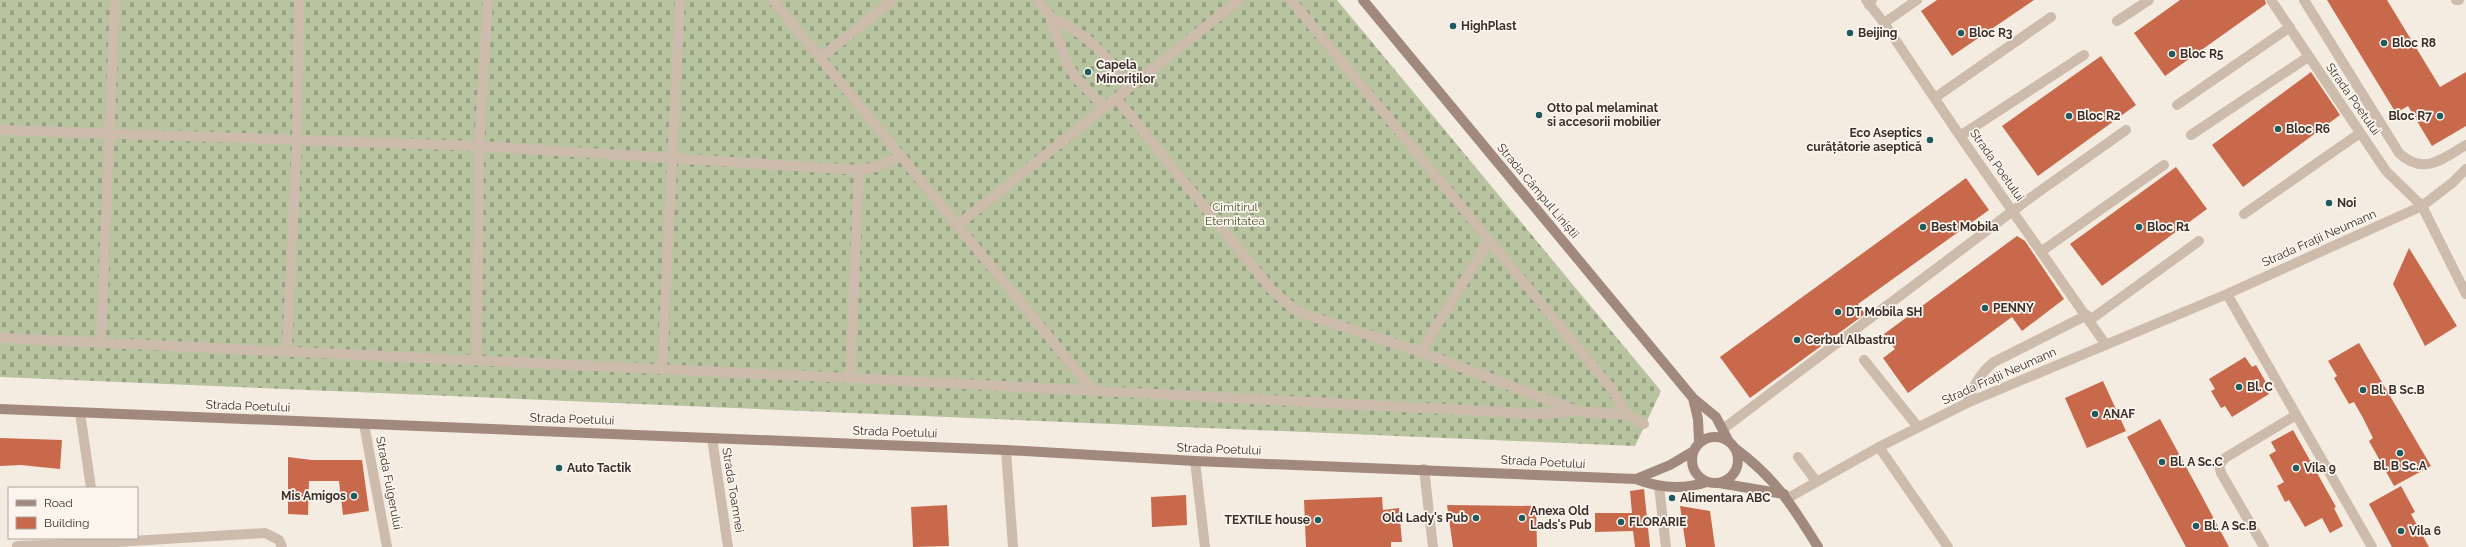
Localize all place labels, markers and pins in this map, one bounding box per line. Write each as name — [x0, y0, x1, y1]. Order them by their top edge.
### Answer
place label: HighPlast — [1461, 19, 1517, 33]
marker: HighPlast — [1448, 21, 1458, 31]
place label: Beijing — [1858, 26, 1897, 40]
place label: Bloc R3 — [1969, 26, 2013, 40]
marker: Beijing — [1845, 28, 1855, 38]
marker: Bloc R3 — [1956, 28, 1966, 38]
place label: Bloc R8 — [2392, 36, 2436, 50]
marker: Bloc R8 — [2379, 38, 2389, 48]
place label: Bloc R5 — [2180, 47, 2224, 61]
marker: Bloc R5 — [2167, 49, 2177, 59]
place label: Capela Minoriților — [1096, 58, 1155, 86]
marker: Capela Minoriților — [1083, 67, 1093, 77]
place label: Otto pal melaminat si accesorii mobilier — [1547, 101, 1661, 129]
place label: Bloc R2 — [2077, 109, 2121, 123]
place label: Bloc R7 — [2388, 109, 2432, 123]
marker: Otto pal melaminat si accesorii mobilier — [1534, 110, 1544, 120]
marker: Bloc R2 — [2064, 111, 2074, 121]
marker: Bloc R7 — [2435, 111, 2445, 121]
place label: Bloc R6 — [2286, 122, 2330, 136]
marker: Bloc R6 — [2273, 124, 2283, 134]
place label: Eco Aseptics curățătorie aseptică — [1807, 126, 1922, 154]
marker: Eco Aseptics curățătorie aseptică — [1925, 135, 1935, 145]
place label: Noi — [2337, 196, 2356, 210]
marker: Noi — [2324, 198, 2334, 208]
place label: Best Mobila — [1931, 220, 1999, 234]
place label: Bloc R1 — [2147, 220, 2190, 234]
marker: Best Mobila — [1918, 222, 1928, 232]
marker: Bloc R1 — [2134, 222, 2144, 232]
place label: PENNY — [1993, 301, 2034, 315]
marker: PENNY — [1980, 303, 1990, 313]
place label: DT Mobila SH — [1846, 305, 1923, 319]
marker: DT Mobila SH — [1833, 307, 1843, 317]
place label: Cerbul Albastru — [1805, 333, 1895, 347]
marker: Cerbul Albastru — [1792, 335, 1802, 345]
place label: Bl. C — [2247, 380, 2273, 394]
marker: Bl. C — [2234, 382, 2244, 392]
place label: Bl. B Sc.B — [2371, 383, 2425, 397]
marker: Bl. B Sc.B — [2358, 385, 2368, 395]
place label: ANAF — [2103, 407, 2135, 421]
marker: ANAF — [2090, 409, 2100, 419]
marker: Bl. B Sc.A — [2395, 448, 2405, 458]
place label: Bl. A Sc.C — [2170, 455, 2223, 469]
marker: Bl. A Sc.C — [2157, 457, 2167, 467]
place label: Bl. B Sc.A — [2373, 459, 2428, 473]
place label: Auto Tactik — [567, 461, 631, 475]
place label: Vila 9 — [2304, 461, 2336, 475]
marker: Auto Tactik — [554, 463, 564, 473]
marker: Vila 9 — [2291, 463, 2301, 473]
place label: Mis Amigos — [281, 489, 346, 503]
marker: Mis Amigos — [349, 491, 359, 501]
place label: Alimentara ABC — [1680, 491, 1770, 505]
marker: Alimentara ABC — [1667, 493, 1677, 503]
place label: Anexa Old Lads's Pub — [1530, 504, 1592, 532]
place label: Old Lady's Pub — [1382, 511, 1468, 525]
place label: TEXTILE house — [1225, 513, 1310, 527]
marker: Old Lady's Pub — [1471, 513, 1481, 523]
marker: Anexa Old Lads's Pub — [1517, 513, 1527, 523]
marker: TEXTILE house — [1313, 515, 1323, 525]
place label: FLORARIE — [1629, 515, 1686, 529]
marker: FLORARIE — [1616, 517, 1626, 527]
place label: Bl. A Sc.B — [2204, 519, 2257, 533]
marker: Bl. A Sc.B — [2191, 521, 2201, 531]
place label: Vila 6 — [2409, 524, 2441, 538]
marker: Vila 6 — [2396, 526, 2406, 536]

